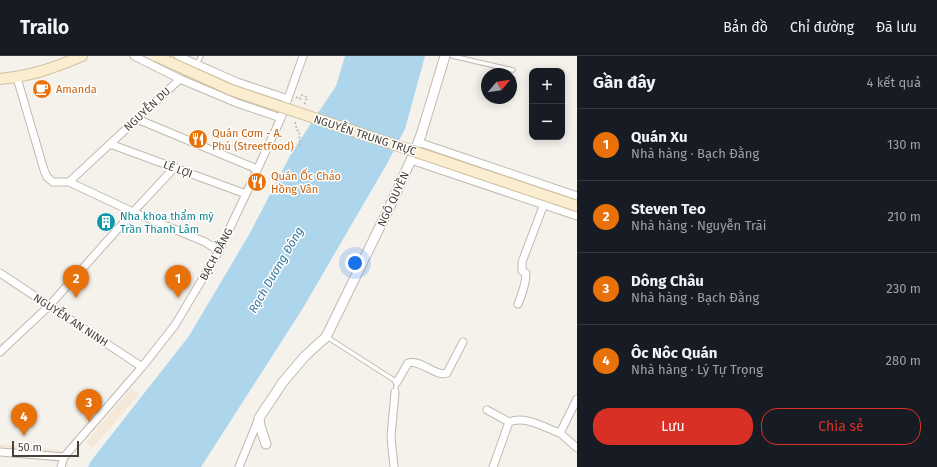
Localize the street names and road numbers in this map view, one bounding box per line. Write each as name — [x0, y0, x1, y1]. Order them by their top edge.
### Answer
street label: NGUYỄN DU — [121, 84, 173, 134]
street label: NGUYỄN TRUNG TRỰC — [312, 112, 418, 158]
street label: LÊ LỢI — [161, 158, 194, 181]
street label: NGÔ QUYỀN — [373, 169, 412, 229]
street label: BẠCH ĐẰNG — [195, 225, 236, 283]
street label: NGUYỄN AN NINH — [31, 291, 111, 349]

